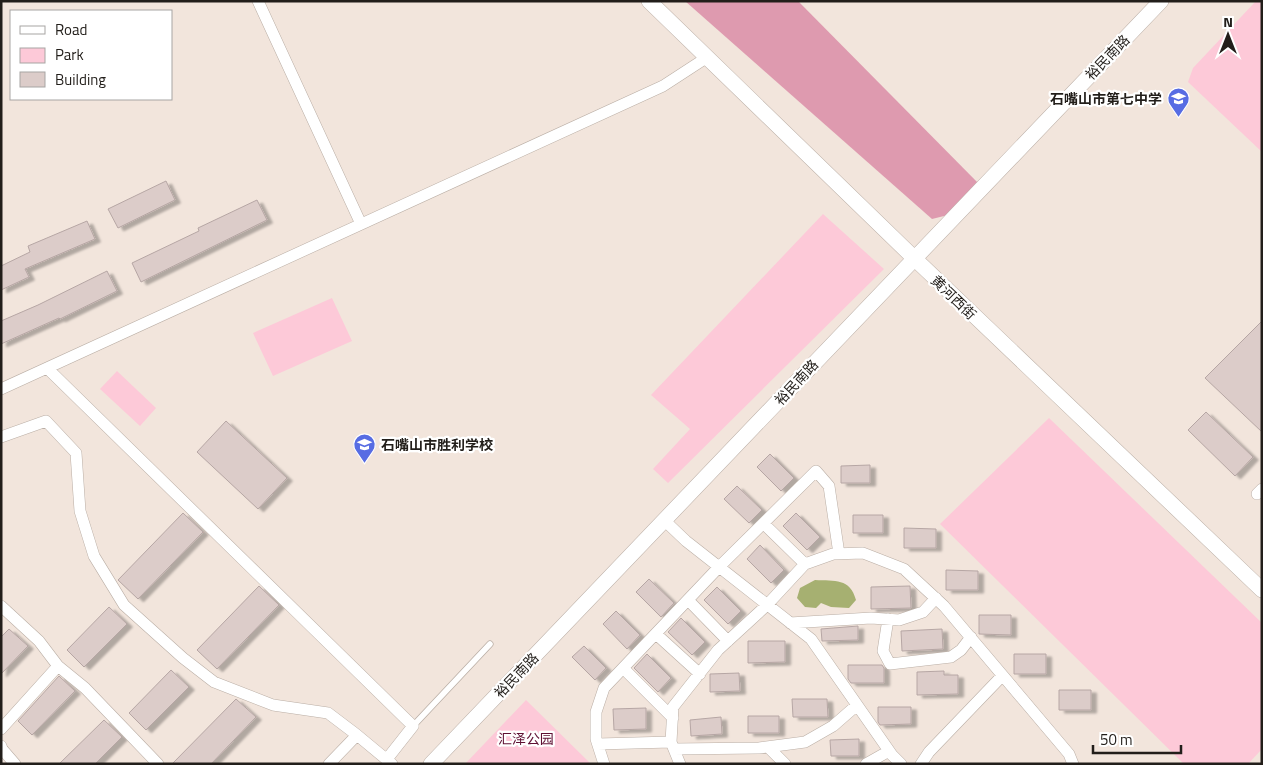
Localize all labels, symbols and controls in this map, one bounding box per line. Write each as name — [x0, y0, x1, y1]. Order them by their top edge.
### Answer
legend — [10, 10, 172, 100]
north arrow — [1203, 10, 1253, 60]
text: N — [1223, 11, 1233, 32]
text: Road — [55, 18, 87, 41]
street label: 裕民南路 — [1080, 30, 1134, 84]
text: Park — [55, 43, 84, 66]
text: Building — [55, 68, 106, 91]
school or university icon: 石嘴山市第七中学 — [1166, 86, 1190, 117]
place label: 石嘴山市第七中学 — [1050, 88, 1162, 109]
street label: 黄河西街 — [927, 270, 981, 324]
street label: 裕民南路 — [769, 354, 823, 410]
school or university icon: 石嘴山市胜利学校 — [353, 432, 377, 463]
place label: 石嘴山市胜利学校 — [381, 434, 493, 455]
street label: 裕民南路 — [489, 648, 543, 702]
scale bar — [1093, 722, 1180, 754]
park label: 汇泽公园 — [498, 728, 554, 749]
text: 50 m — [1100, 728, 1133, 751]

